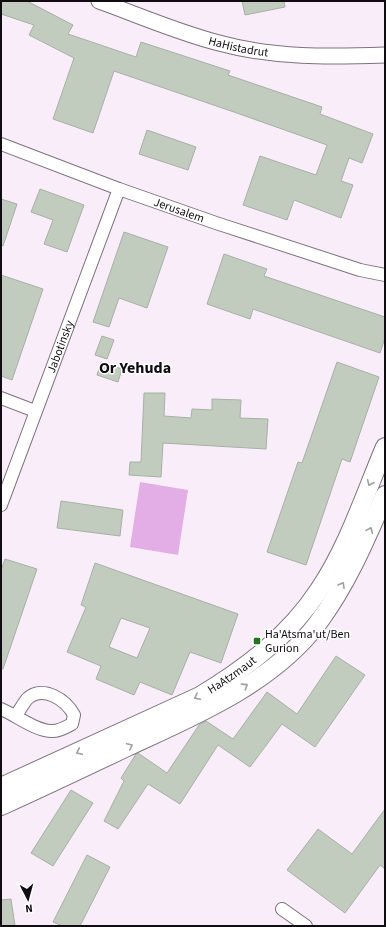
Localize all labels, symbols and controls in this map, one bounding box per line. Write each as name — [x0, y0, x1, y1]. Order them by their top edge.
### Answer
street label: HaHistadrut — [207, 32, 269, 61]
street label: Jerusalem — [152, 193, 207, 227]
street label: Jabotinsky — [43, 318, 78, 375]
district label: Or Yehuda — [99, 357, 171, 379]
one-way arrow — [367, 478, 375, 486]
one-way arrow — [365, 526, 373, 534]
one-way arrow — [338, 582, 345, 589]
place label: Ha'Atsma'ut/Ben Gurion — [265, 626, 350, 657]
marker: Ha'Atsma'ut/Ben Gurion — [252, 636, 262, 646]
street label: HaAtzmaut — [204, 652, 260, 698]
one-way arrow — [241, 683, 248, 691]
one-way arrow — [193, 692, 201, 700]
one-way arrow — [125, 743, 133, 751]
one-way arrow — [75, 747, 83, 755]
north arrow — [8, 879, 48, 919]
text: N — [25, 901, 33, 916]

